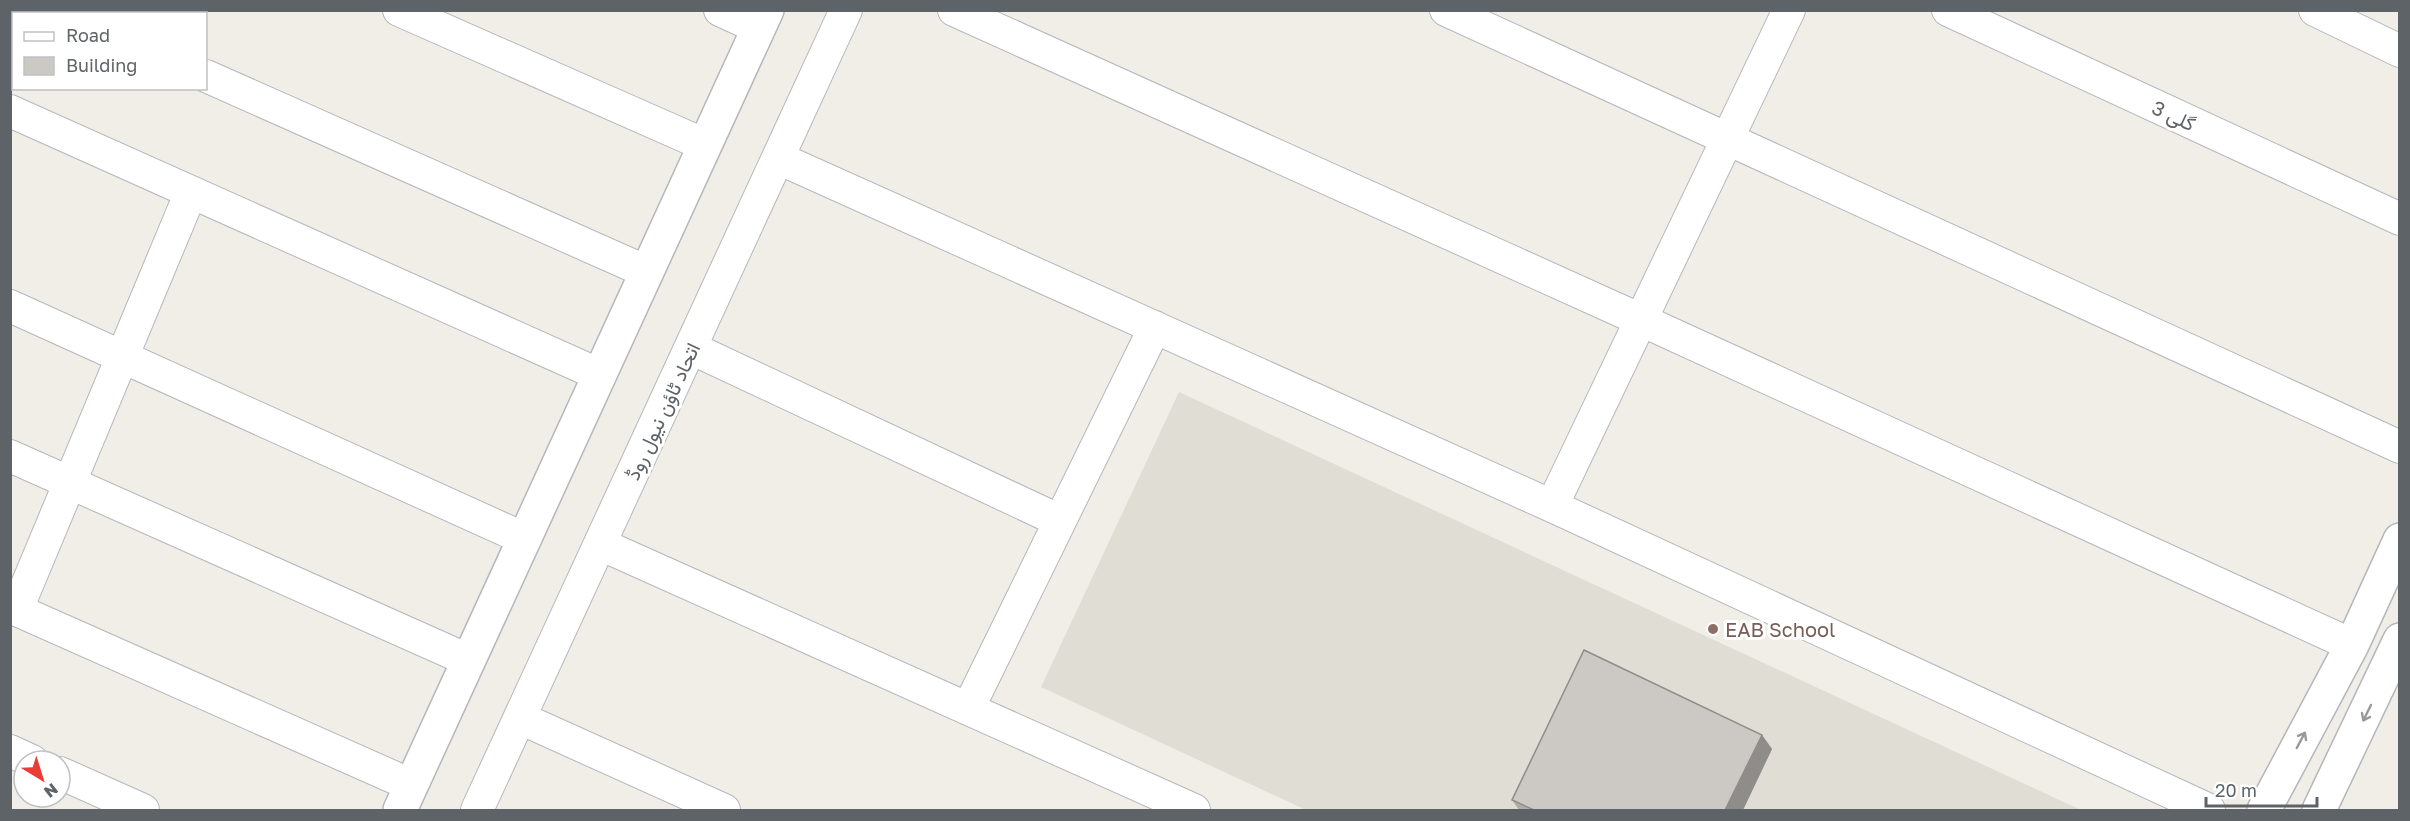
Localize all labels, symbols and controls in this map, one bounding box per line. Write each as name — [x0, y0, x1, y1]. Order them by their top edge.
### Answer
legend — [12, 12, 207, 90]
text: Road — [66, 24, 110, 46]
text: Building — [66, 54, 137, 76]
street label: گلی 3 — [2148, 95, 2200, 136]
street label: اتحاد ٹاؤن نیول روڈ — [620, 339, 706, 484]
place label: EAB School — [1725, 617, 1835, 641]
marker: EAB School — [1706, 622, 1720, 636]
one-way arrow — [2360, 703, 2372, 721]
one-way arrow — [2296, 732, 2307, 750]
north arrow — [12, 749, 72, 809]
scale bar — [2206, 770, 2317, 808]
text: N — [40, 779, 62, 802]
text: 20 m — [2215, 779, 2257, 801]

